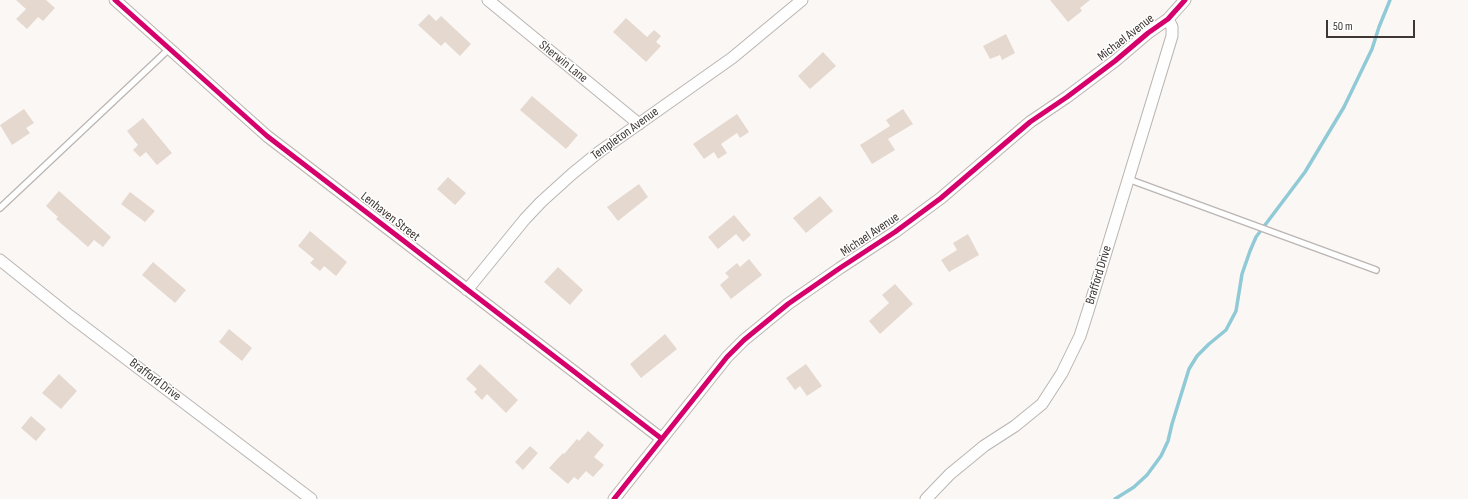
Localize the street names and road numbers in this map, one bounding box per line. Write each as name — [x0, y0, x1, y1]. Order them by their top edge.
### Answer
street label: Michael Avenue — [1095, 11, 1157, 65]
street label: Sherwin Lane — [535, 38, 591, 86]
street label: Templeton Avenue — [588, 104, 662, 164]
street label: Lenhaven Street — [357, 189, 423, 245]
street label: Michael Avenue — [838, 210, 902, 260]
street label: Brafford Drive — [1083, 244, 1115, 306]
street label: Brafford Drive — [126, 356, 184, 404]

